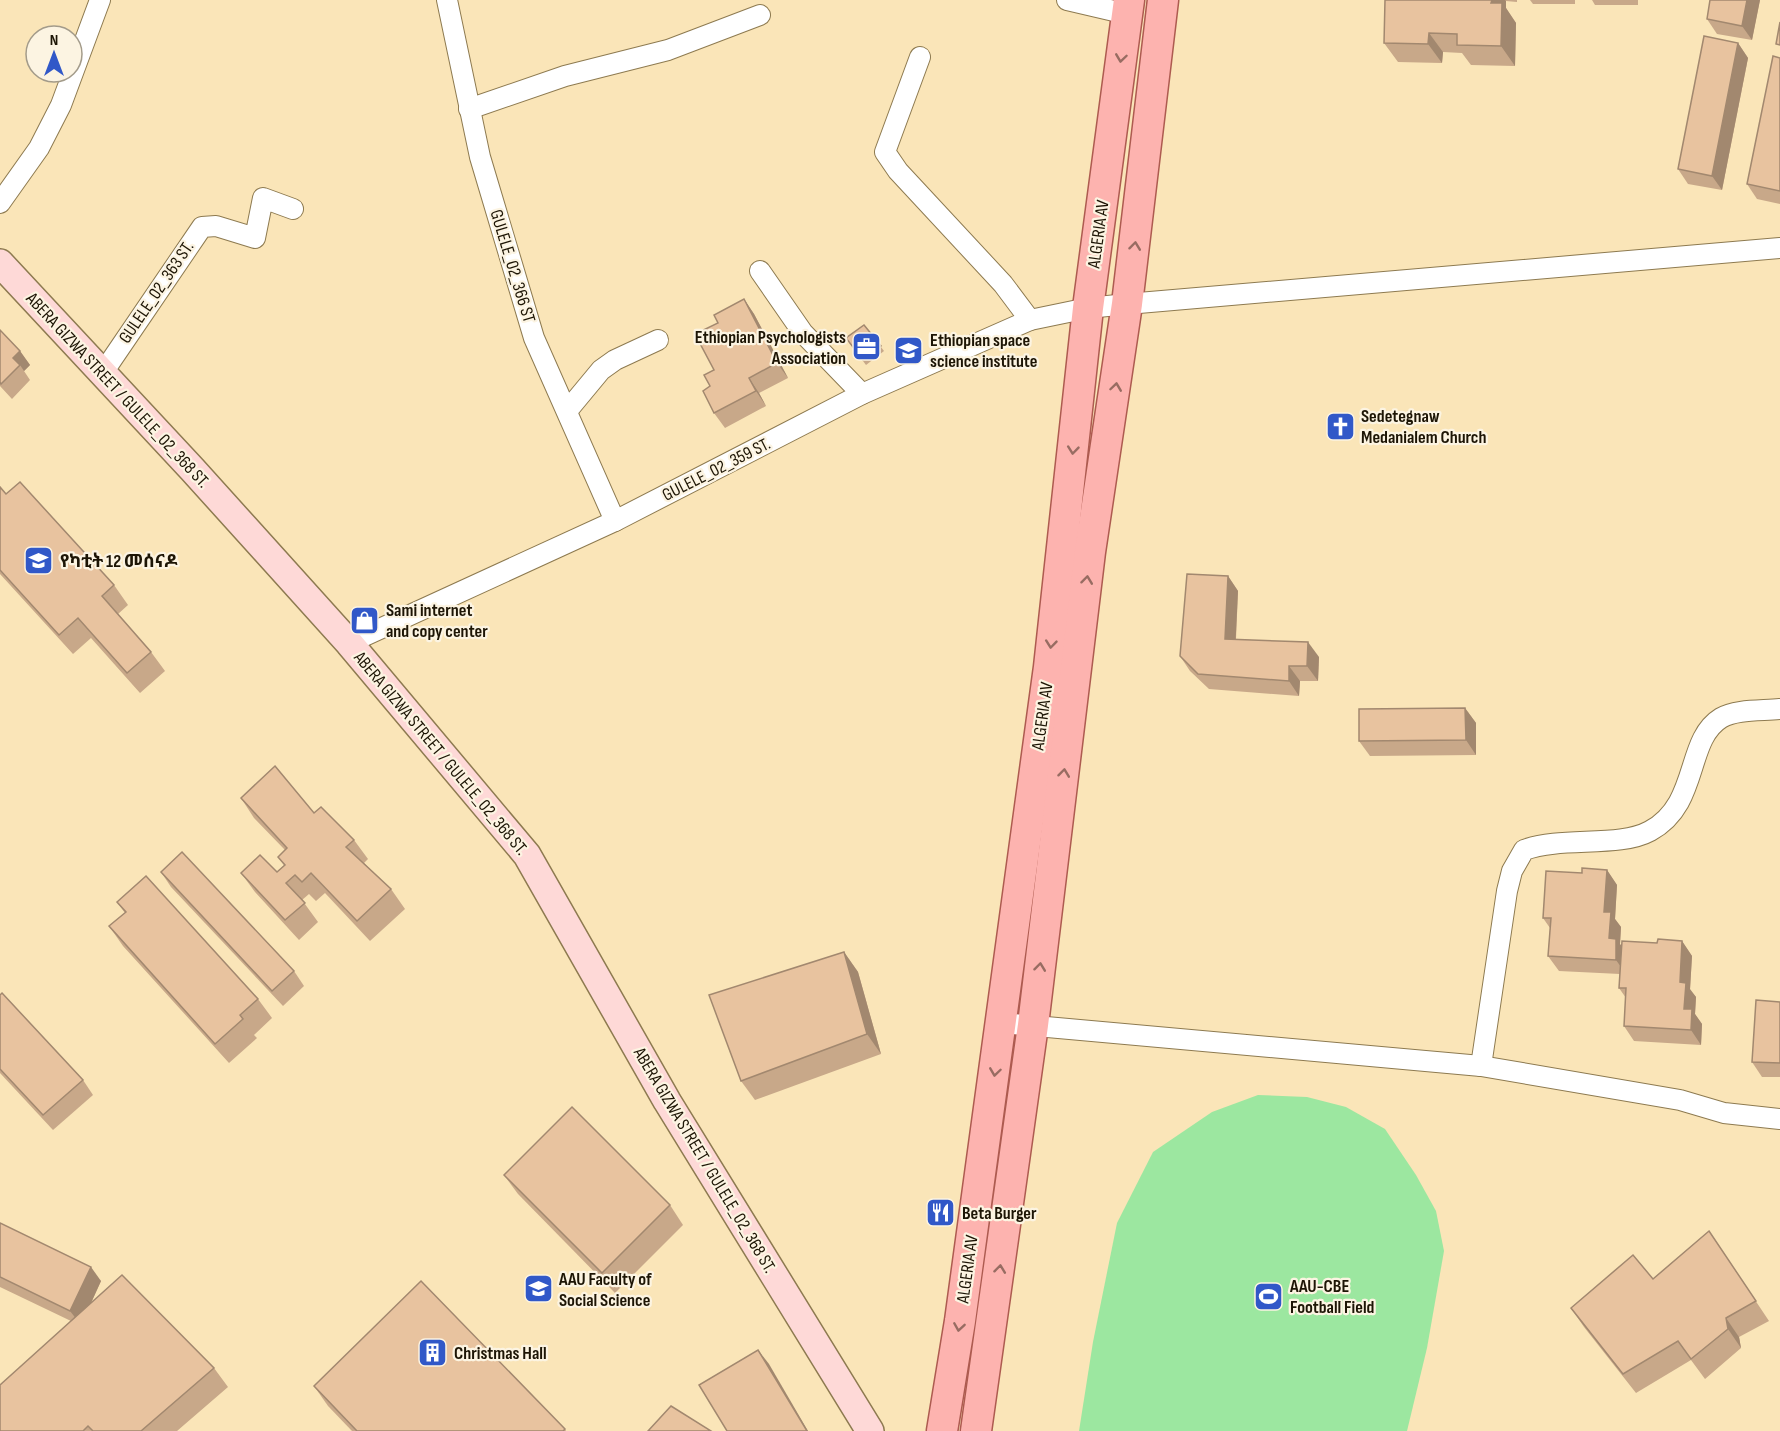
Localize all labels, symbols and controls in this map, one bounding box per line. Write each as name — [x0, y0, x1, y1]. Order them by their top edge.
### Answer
north arrow — [24, 24, 84, 84]
text: N — [50, 31, 58, 50]
one-way arrow — [1115, 53, 1128, 63]
street label: ALGERIA AV — [1083, 199, 1114, 270]
street label: GULELE_02_366 ST — [485, 207, 540, 325]
street label: GULELE_02_363 ST. — [115, 237, 198, 347]
one-way arrow — [1128, 242, 1140, 251]
street label: ABERA GIZWA STREET / GULELE_02_368 ST. — [21, 288, 214, 492]
place label: Ethiopian Psychologists Association — [695, 327, 846, 369]
place label: Ethiopian space science institute — [930, 330, 1037, 372]
office icon: Ethiopian Psychologists Association — [851, 331, 883, 363]
school or university icon: Ethiopian space science institute — [893, 334, 925, 366]
one-way arrow — [1109, 382, 1121, 391]
place label: Sedetegnaw Medanialem Church — [1361, 406, 1486, 448]
church icon: Sedetegnaw Medanialem Church — [1324, 410, 1356, 442]
street label: GULELE_02_359 ST. — [659, 433, 774, 506]
one-way arrow — [1067, 445, 1080, 454]
school or university icon: የካቲት 12 መሰናዶ — [23, 545, 55, 577]
place label: የካቲት 12 መሰናዶ — [60, 551, 178, 572]
one-way arrow — [1080, 575, 1093, 584]
place label: Sami internet and copy center — [386, 600, 488, 642]
shop icon: Sami internet and copy center — [349, 604, 381, 636]
one-way arrow — [1046, 639, 1058, 648]
street label: ABERA GIZWA STREET / GULELE_02_368 ST. — [349, 647, 532, 859]
street label: ALGERIA AV — [1027, 681, 1058, 752]
one-way arrow — [1057, 769, 1069, 778]
one-way arrow — [1033, 962, 1046, 971]
street label: ABERA GIZWA STREET / GULELE_02_368 ST. — [628, 1043, 780, 1277]
one-way arrow — [990, 1067, 1002, 1076]
restaurant icon: Beta Burger — [925, 1197, 957, 1229]
place label: Beta Burger — [962, 1203, 1037, 1224]
street label: ALGERIA AV — [952, 1234, 983, 1305]
one-way arrow — [993, 1265, 1005, 1274]
place label: AAU Faculty of Social Science — [558, 1269, 652, 1311]
school or university icon: AAU Faculty of Social Science — [522, 1273, 554, 1305]
place label: AAU-CBE Football Field — [1289, 1276, 1375, 1318]
sports icon: AAU-CBE Football Field — [1253, 1280, 1285, 1312]
one-way arrow — [953, 1322, 966, 1332]
building icon: Christmas Hall — [417, 1337, 449, 1369]
place label: Christmas Hall — [454, 1343, 547, 1364]

